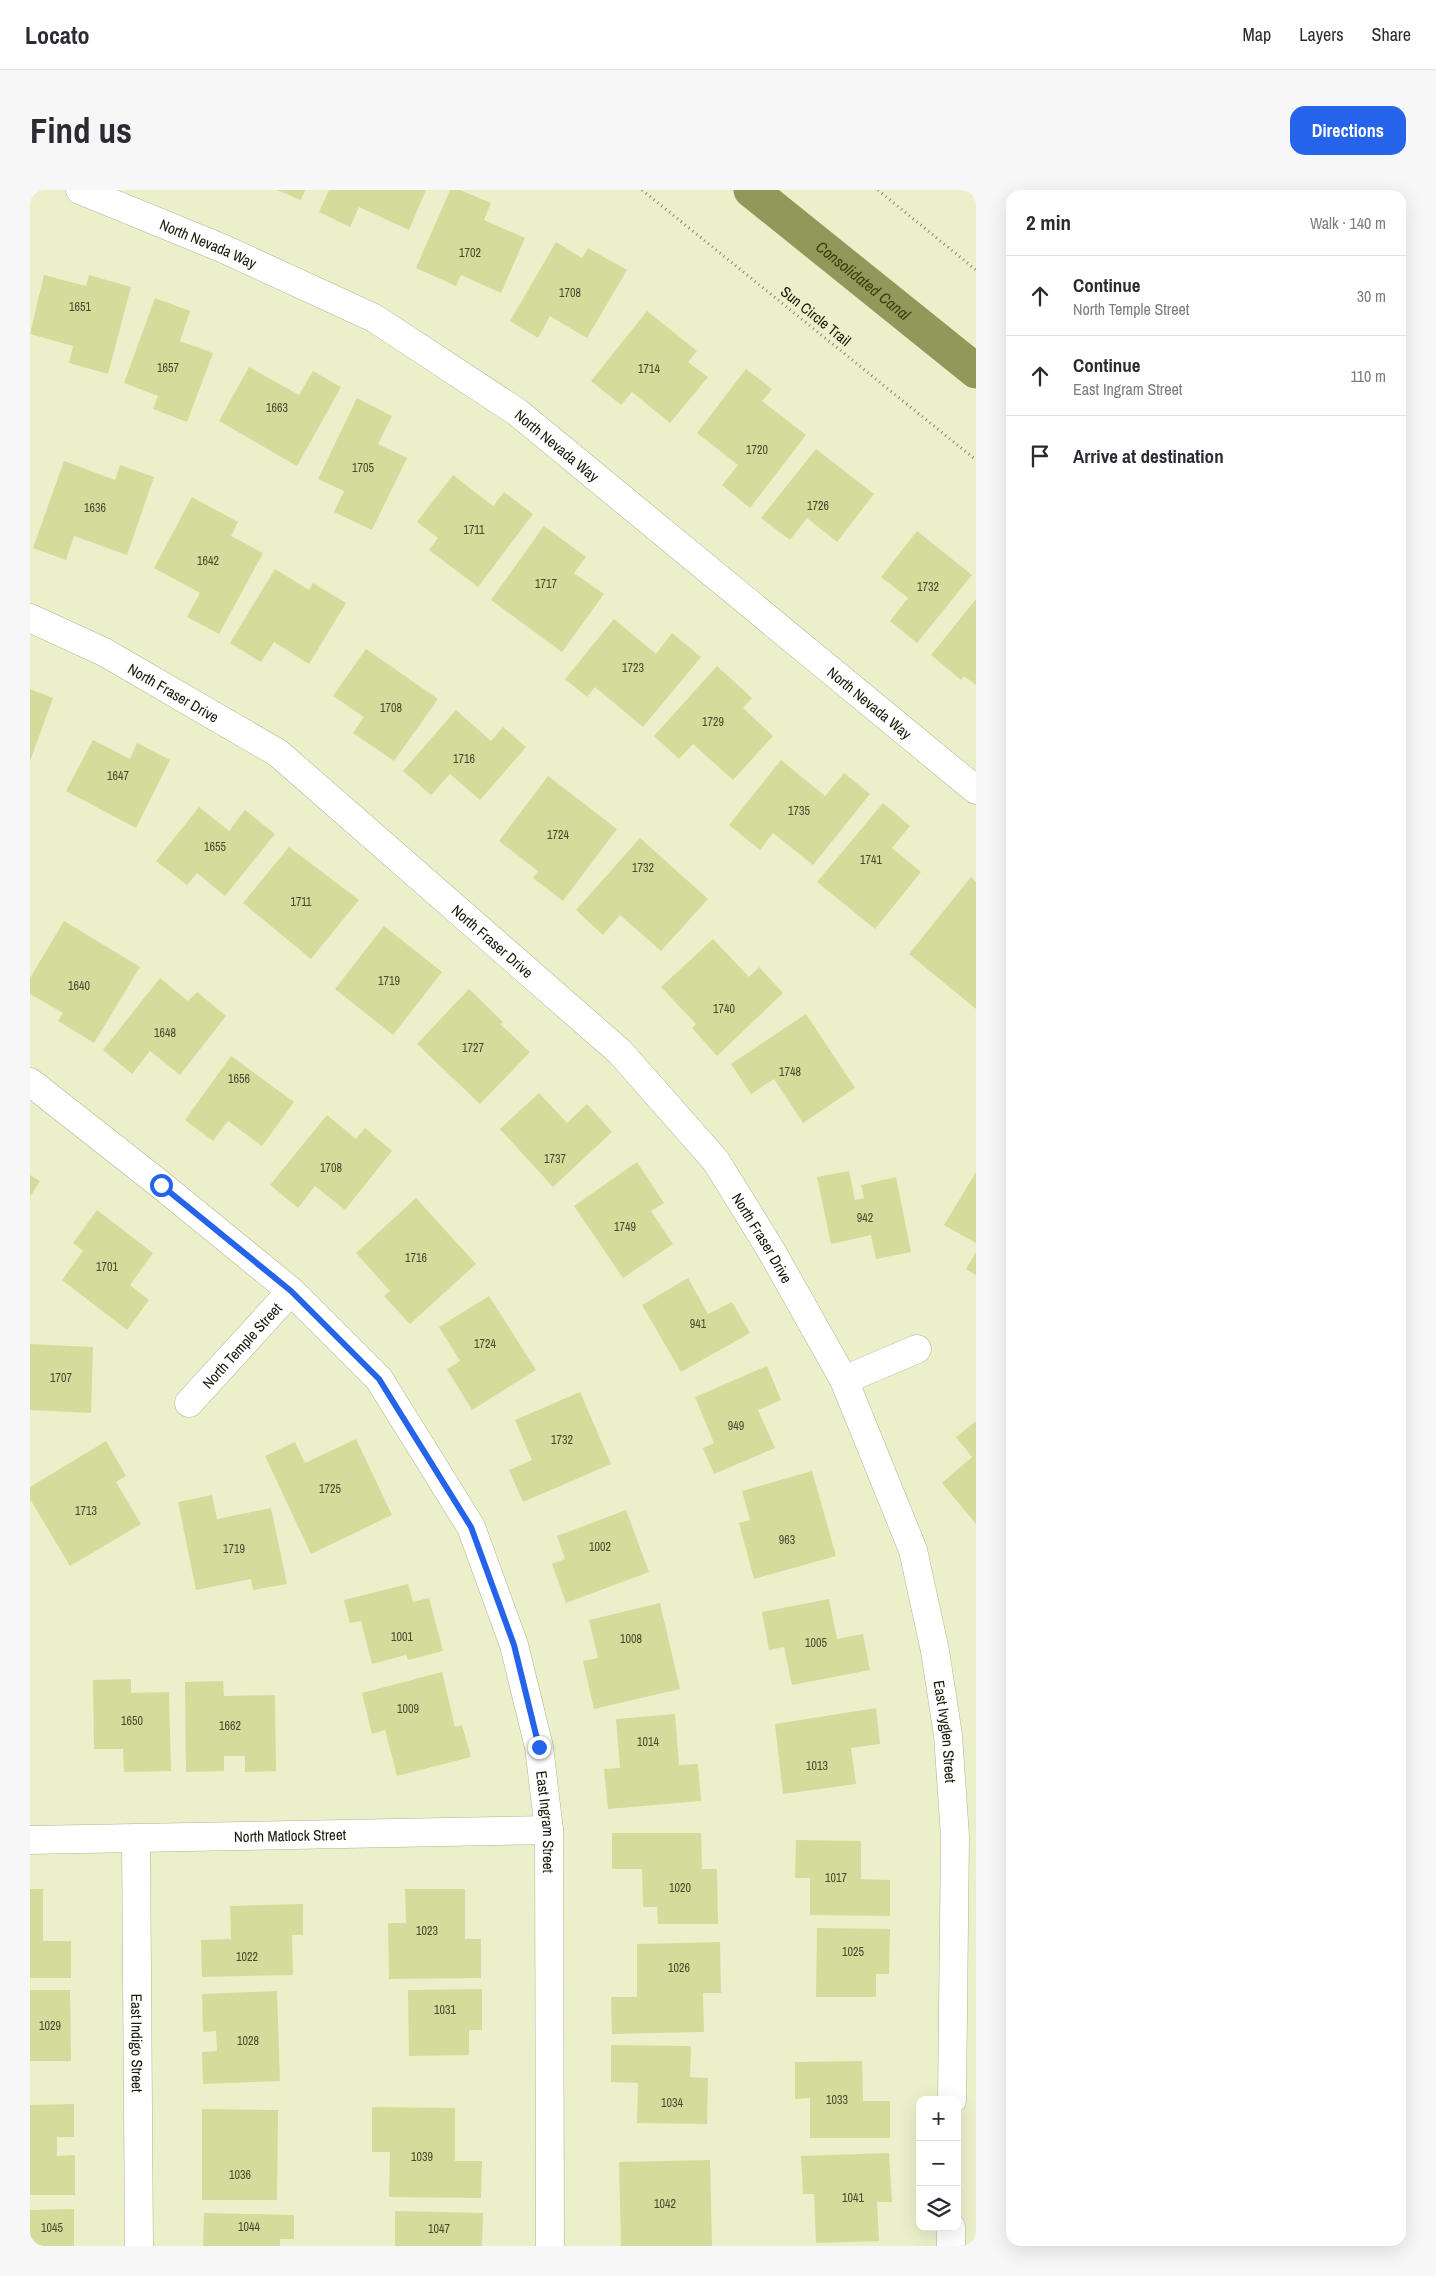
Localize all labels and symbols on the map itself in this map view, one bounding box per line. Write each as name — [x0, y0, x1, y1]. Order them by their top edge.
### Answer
street label: North Nevada Way — [157, 213, 261, 274]
water label: Consolidated Canal — [811, 236, 916, 326]
house number: 1702 — [459, 245, 481, 261]
street label: Sun Circle Trail — [776, 281, 856, 351]
house number: 1708 — [559, 285, 581, 301]
house number: 1651 — [69, 299, 91, 315]
house number: 1657 — [157, 360, 179, 376]
house number: 1714 — [638, 361, 660, 377]
house number: 1663 — [266, 400, 288, 416]
street label: North Nevada Way — [511, 404, 605, 487]
house number: 1720 — [746, 442, 768, 458]
house number: 1705 — [352, 460, 374, 476]
house number: 1726 — [807, 498, 829, 514]
house number: 1636 — [84, 500, 106, 516]
house number: 1711 — [463, 522, 485, 538]
house number: 1642 — [197, 553, 219, 569]
house number: 1717 — [535, 576, 557, 592]
house number: 1732 — [917, 579, 939, 595]
street label: North Fraser Drive — [124, 658, 223, 727]
house number: 1723 — [622, 660, 644, 676]
street label: North Nevada Way — [823, 662, 917, 744]
house number: 1708 — [380, 700, 402, 716]
house number: 1729 — [702, 714, 724, 730]
house number: 1716 — [453, 751, 475, 767]
house number: 1647 — [107, 768, 129, 784]
house number: 1735 — [788, 803, 810, 819]
house number: 1724 — [547, 827, 569, 843]
house number: 1655 — [204, 839, 226, 855]
house number: 1741 — [860, 852, 882, 868]
house number: 1732 — [632, 860, 654, 876]
house number: 1711 — [290, 894, 312, 910]
street label: North Fraser Drive — [448, 899, 538, 982]
house number: 1719 — [378, 973, 400, 989]
house number: 1640 — [68, 978, 90, 994]
house number: 1740 — [713, 1001, 735, 1017]
house number: 1648 — [154, 1025, 176, 1041]
house number: 1727 — [462, 1040, 484, 1056]
house number: 1748 — [779, 1064, 801, 1080]
house number: 1656 — [228, 1071, 250, 1087]
house number: 1737 — [544, 1151, 566, 1167]
house number: 1708 — [320, 1160, 342, 1176]
route start — [150, 1174, 173, 1197]
street label: North Fraser Drive — [727, 1189, 798, 1287]
house number: 942 — [857, 1210, 873, 1226]
house number: 1749 — [614, 1219, 636, 1235]
house number: 1716 — [405, 1250, 427, 1266]
house number: 1701 — [96, 1259, 118, 1275]
street label: North Temple Street — [197, 1297, 286, 1393]
house number: 941 — [690, 1316, 707, 1332]
house number: 1724 — [474, 1336, 496, 1352]
house number: 1707 — [50, 1370, 72, 1386]
house number: 949 — [728, 1418, 744, 1434]
house number: 1732 — [551, 1432, 573, 1448]
house number: 1725 — [319, 1481, 341, 1497]
house number: 1713 — [75, 1503, 97, 1519]
house number: 963 — [779, 1532, 795, 1548]
house number: 1002 — [589, 1539, 611, 1555]
house number: 1719 — [223, 1541, 245, 1557]
house number: 1001 — [391, 1629, 413, 1645]
house number: 1008 — [620, 1631, 642, 1647]
house number: 1005 — [805, 1635, 827, 1651]
street label: East Ivyglen Street — [929, 1679, 962, 1784]
house number: 1009 — [397, 1701, 419, 1717]
house number: 1650 — [121, 1713, 143, 1729]
house number: 1662 — [219, 1718, 241, 1734]
house number: 1014 — [637, 1734, 659, 1750]
route end — [528, 1736, 551, 1759]
house number: 1013 — [806, 1758, 828, 1774]
street label: East Ingram Street — [531, 1770, 560, 1874]
street label: North Matlock Street — [234, 1823, 347, 1847]
house number: 1017 — [825, 1870, 847, 1886]
house number: 1020 — [669, 1880, 691, 1896]
house number: 1023 — [416, 1923, 438, 1939]
house number: 1025 — [842, 1944, 864, 1960]
house number: 1022 — [236, 1949, 258, 1965]
house number: 1026 — [668, 1960, 690, 1976]
street label: East Indigo Street — [127, 1994, 148, 2093]
house number: 1031 — [434, 2002, 456, 2018]
house number: 1029 — [39, 2018, 61, 2034]
house number: 1028 — [237, 2033, 259, 2049]
house number: 1033 — [826, 2092, 848, 2108]
house number: 1034 — [661, 2095, 683, 2111]
house number: 1039 — [411, 2149, 433, 2165]
house number: 1036 — [229, 2167, 251, 2183]
house number: 1041 — [842, 2190, 864, 2206]
house number: 1042 — [654, 2196, 676, 2212]
house number: 1044 — [238, 2219, 260, 2235]
house number: 1045 — [41, 2220, 63, 2236]
house number: 1047 — [428, 2221, 450, 2237]

